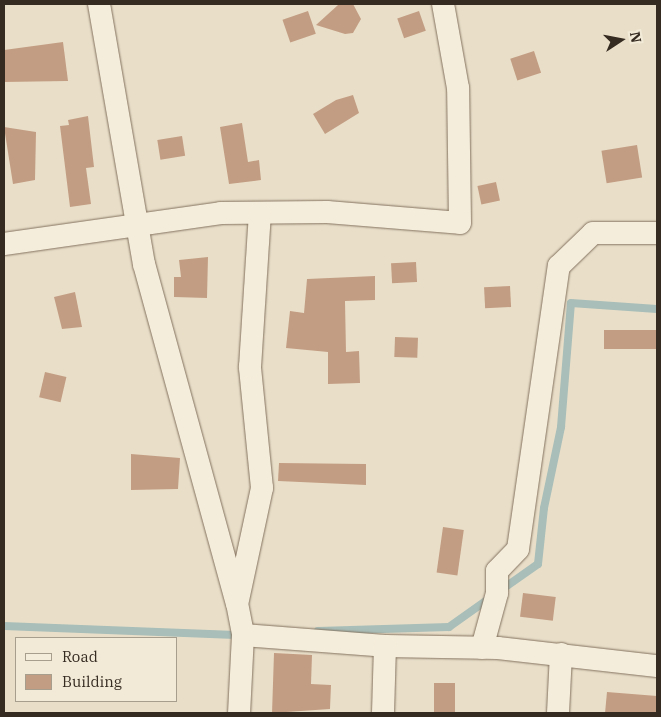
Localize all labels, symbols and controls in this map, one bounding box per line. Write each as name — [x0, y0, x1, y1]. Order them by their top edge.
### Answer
north arrow — [596, 15, 646, 65]
text: N — [626, 30, 646, 44]
legend — [15, 637, 178, 702]
text: Road — [62, 647, 98, 666]
text: Building — [62, 672, 122, 691]

